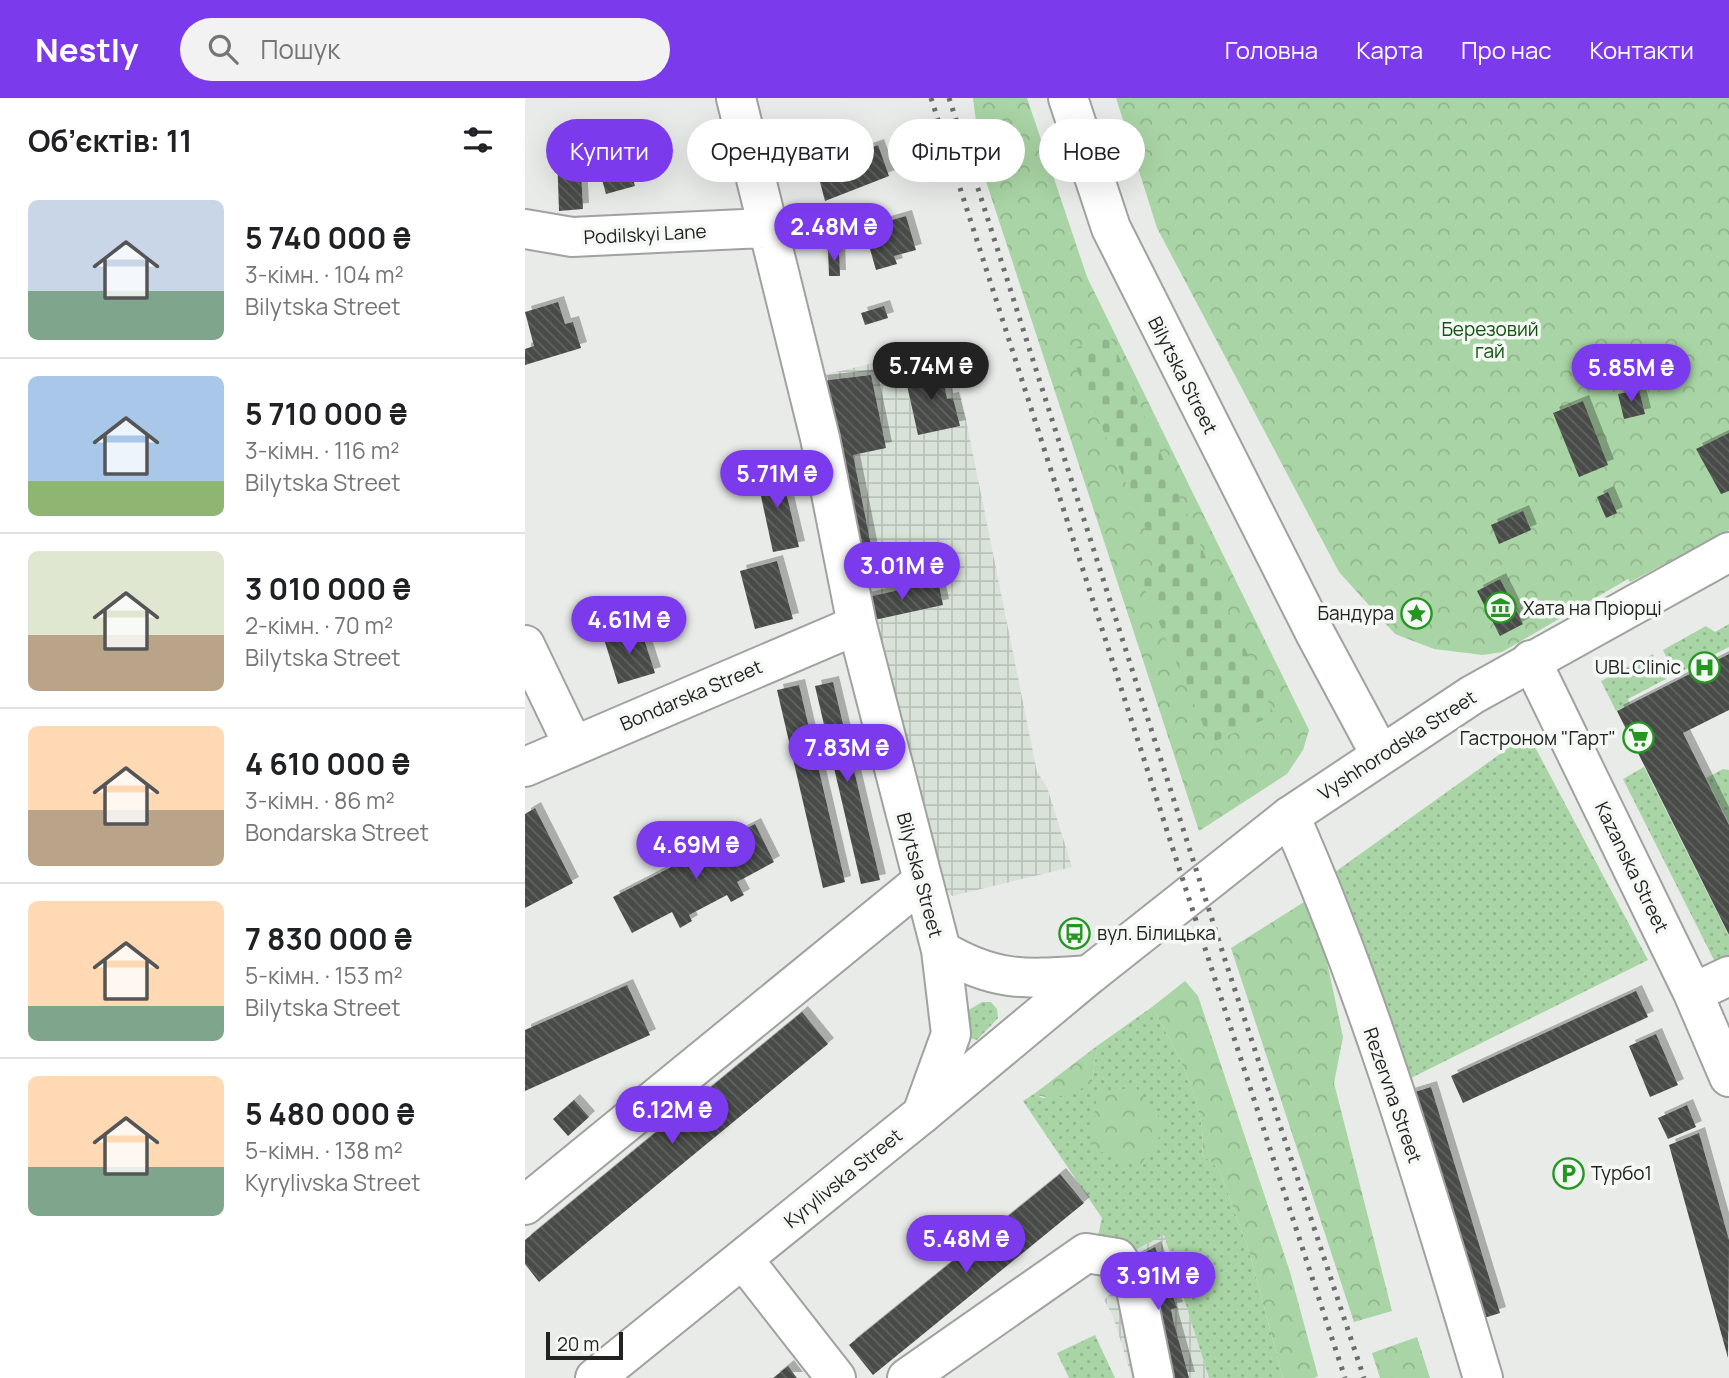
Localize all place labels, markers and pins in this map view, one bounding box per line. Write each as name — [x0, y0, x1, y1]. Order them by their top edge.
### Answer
pin: 2.48M ₴ — [769, 204, 899, 263]
pin: 5.74M ₴ — [866, 342, 996, 402]
pin: 5.85M ₴ — [1566, 344, 1696, 404]
pin: 5.71M ₴ — [712, 450, 842, 510]
pin: 3.01M ₴ — [837, 542, 967, 602]
museum icon: Хата на Пріорці — [1483, 591, 1517, 625]
place label: Хата на Пріорці — [1523, 595, 1662, 621]
pin: 4.61M ₴ — [564, 596, 694, 656]
place icon: Бандура — [1400, 596, 1434, 630]
place label: Бандура — [1318, 600, 1394, 626]
hospital icon: UBL Clinic — [1687, 650, 1721, 684]
place label: UBL Clinic — [1595, 654, 1681, 680]
supermarket icon: Гастроном "Гарт" — [1622, 721, 1656, 755]
pin: 7.83M ₴ — [782, 724, 912, 784]
place label: Гастроном "Гарт" — [1460, 725, 1616, 751]
pin: 4.69M ₴ — [631, 822, 761, 881]
bus stop icon: вул. Білицька — [1057, 916, 1091, 950]
place label: вул. Білицька — [1097, 920, 1216, 946]
pin: 6.12M ₴ — [607, 1086, 737, 1146]
parking icon: Турбо1 — [1551, 1156, 1585, 1190]
place label: Турбо1 — [1591, 1160, 1652, 1186]
pin: 5.48M ₴ — [901, 1216, 1031, 1275]
pin: 3.91M ₴ — [1093, 1252, 1223, 1312]

